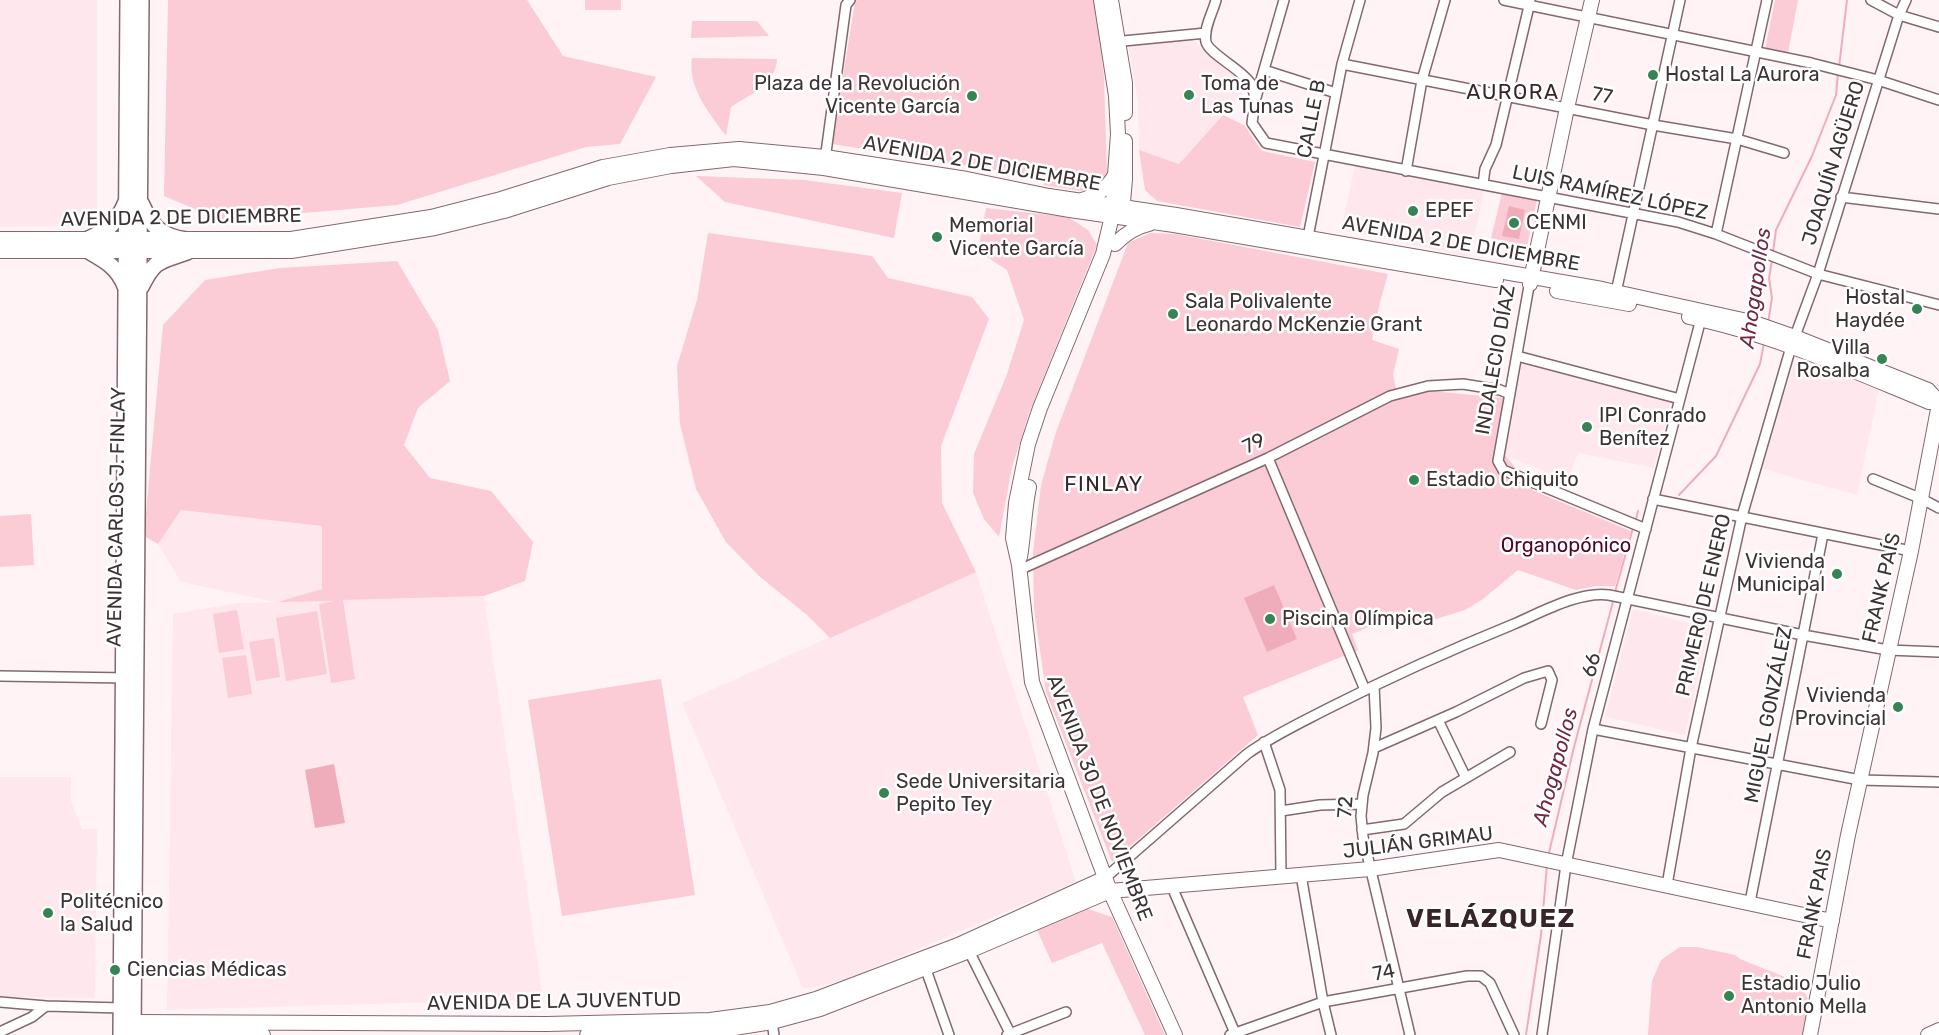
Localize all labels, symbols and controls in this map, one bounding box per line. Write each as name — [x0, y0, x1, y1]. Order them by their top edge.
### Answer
place label: Hostal La Aurora — [1665, 63, 1819, 87]
marker: Hostal La Aurora — [1646, 68, 1660, 82]
place label: Plaza de la Revolución Vicente García — [754, 72, 960, 119]
place label: Toma de Las Tunas — [1201, 72, 1294, 119]
street label: CALLE B — [1293, 78, 1331, 160]
street label: JOAQUÍN AGÜERO — [1798, 78, 1870, 248]
district label: AURORA — [1466, 80, 1560, 106]
street label: 77 — [1590, 82, 1614, 110]
marker: Toma de Las Tunas — [1182, 88, 1196, 102]
marker: Plaza de la Revolución Vicente García — [965, 89, 979, 103]
street label: AVENIDA 2 DE DICIEMBRE — [861, 131, 1103, 197]
street label: LUIS RAMÍREZ LÓPEZ — [1510, 161, 1710, 225]
place label: EPEF — [1425, 199, 1474, 223]
street label: AVENIDA 2 DE DICIEMBRE — [60, 204, 302, 232]
marker: EPEF — [1406, 204, 1420, 218]
street label: AVENIDA 2 DE DICIEMBRE — [1340, 211, 1582, 277]
place label: CENMI — [1526, 211, 1587, 235]
place label: Memorial Vicente García — [949, 214, 1084, 261]
marker: CENMI — [1507, 216, 1521, 230]
water label: Ahogapollos — [1735, 226, 1777, 350]
marker: Memorial Vicente García — [930, 230, 944, 244]
street label: INDALECIO DÍAZ — [1471, 283, 1521, 437]
place label: Hostal Haydée — [1835, 286, 1905, 333]
place label: Sala Polivalente Leonardo McKenzie Grant — [1185, 290, 1422, 337]
marker: Hostal Haydée — [1910, 302, 1924, 316]
marker: Sala Polivalente Leonardo McKenzie Grant — [1166, 307, 1180, 321]
place label: Villa Rosalba — [1797, 336, 1870, 383]
marker: Villa Rosalba — [1875, 352, 1889, 366]
street label: AVENIDA CARLOS J. FINLAY — [103, 387, 131, 647]
place label: IPI Conrado Benítez — [1599, 404, 1706, 451]
marker: IPI Conrado Benítez — [1580, 420, 1594, 434]
street label: 79 — [1239, 428, 1269, 460]
place label: Estadio Chiquito — [1426, 468, 1579, 492]
district label: FINLAY — [1064, 472, 1144, 498]
marker: Estadio Chiquito — [1407, 473, 1421, 487]
street label: PRIMERO DE ENERO — [1671, 511, 1737, 699]
street label: FRANK PAÍS — [1858, 531, 1906, 645]
park label: Organopónico — [1501, 534, 1631, 558]
place label: Vivienda Municipal — [1736, 550, 1825, 597]
marker: Vivienda Municipal — [1830, 567, 1844, 581]
place label: Piscina Olímpica — [1282, 607, 1434, 631]
marker: Piscina Olímpica — [1263, 612, 1277, 626]
street label: MIGUEL GONZÁLEZ — [1740, 625, 1798, 805]
street label: 66 — [1577, 650, 1607, 680]
street label: AVENIDA 30 DE NOVIEMBRE — [1041, 672, 1157, 924]
place label: Vivienda Provincial — [1795, 684, 1886, 731]
marker: Vivienda Provincial — [1891, 700, 1905, 714]
water label: Ahogapollos — [1528, 705, 1584, 829]
place label: Sede Universitaria Pepito Tey — [896, 770, 1066, 817]
marker: Sede Universitaria Pepito Tey — [877, 786, 891, 800]
street label: 72 — [1333, 795, 1359, 819]
street label: JULIÁN GRIMAU — [1342, 822, 1494, 864]
street label: FRANK PAIS — [1793, 847, 1837, 961]
place label: Politécnico la Salud — [60, 890, 163, 937]
district label: VELÁZQUEZ — [1406, 903, 1576, 935]
marker: Politécnico la Salud — [41, 906, 55, 920]
place label: Ciencias Médicas — [127, 958, 287, 982]
street label: 74 — [1371, 959, 1397, 987]
marker: Ciencias Médicas — [108, 963, 122, 977]
place label: Estadio Julio Antonio Mella — [1741, 972, 1867, 1019]
street label: AVENIDA DE LA JUVENTUD — [427, 988, 681, 1016]
marker: Estadio Julio Antonio Mella — [1722, 989, 1736, 1003]

